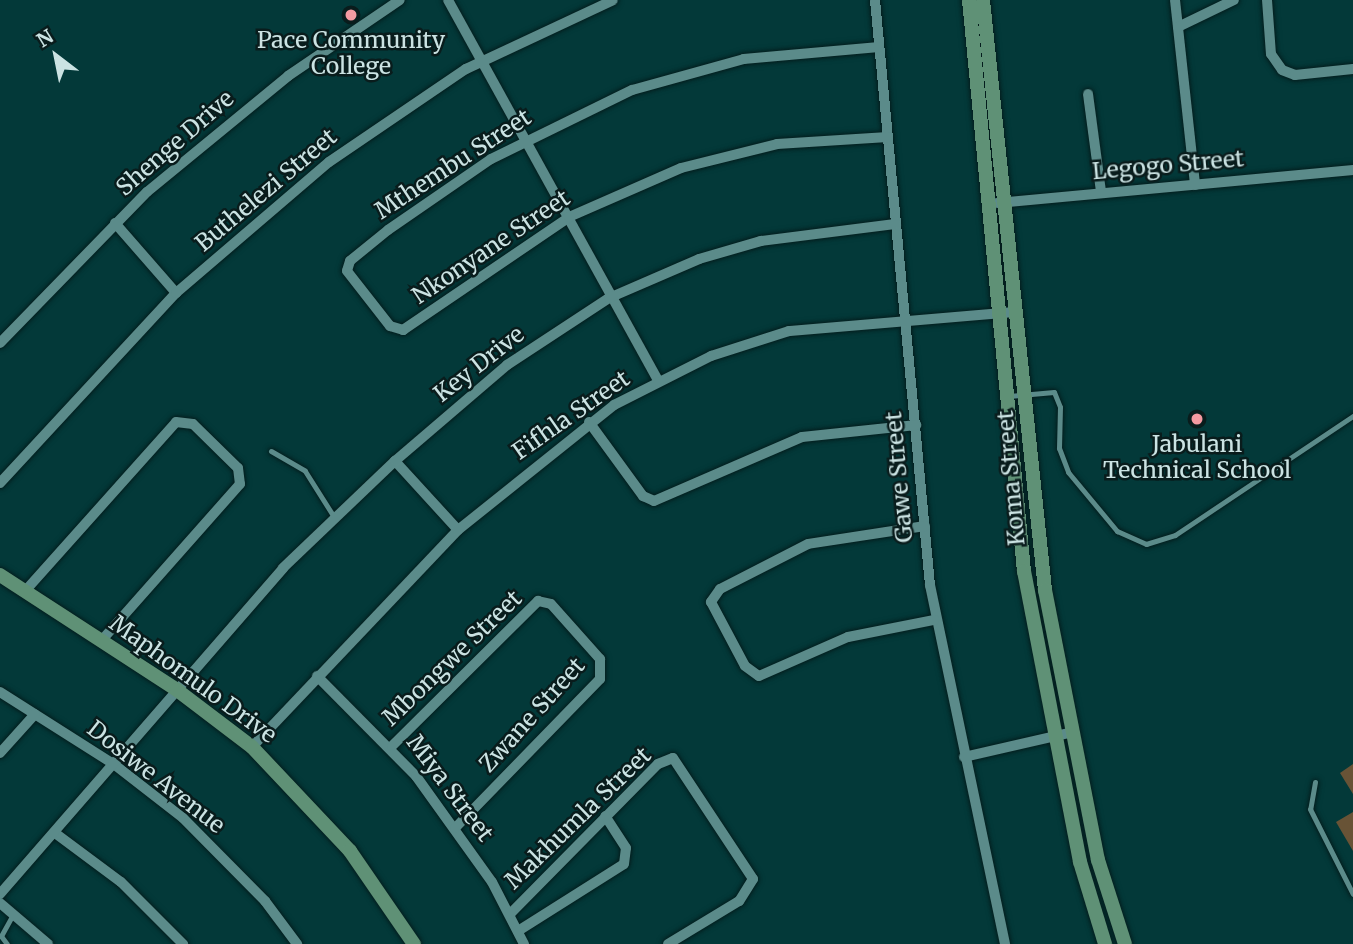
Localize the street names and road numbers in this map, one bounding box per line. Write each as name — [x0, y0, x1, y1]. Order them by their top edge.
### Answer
street label: Shenge Drive — [111, 85, 239, 201]
street label: Mthembu Street — [370, 103, 536, 225]
street label: Buthelezi Street — [190, 123, 342, 257]
street label: Legogo Street — [1091, 145, 1245, 185]
street label: Nkonyane Street — [407, 184, 575, 310]
street label: Key Drive — [428, 320, 530, 408]
street label: Fifhla Street — [507, 365, 635, 465]
street label: Koma Street — [991, 409, 1031, 547]
street label: Gawe Street — [880, 410, 918, 544]
street label: Mbongwe Street — [377, 585, 527, 731]
street label: Maphomulo Drive — [104, 609, 282, 749]
street label: Zwane Street — [473, 652, 591, 778]
street label: Dosiwe Avenue — [82, 715, 230, 839]
street label: Miya Street — [401, 729, 499, 847]
street label: Makhumla Street — [499, 741, 657, 895]

